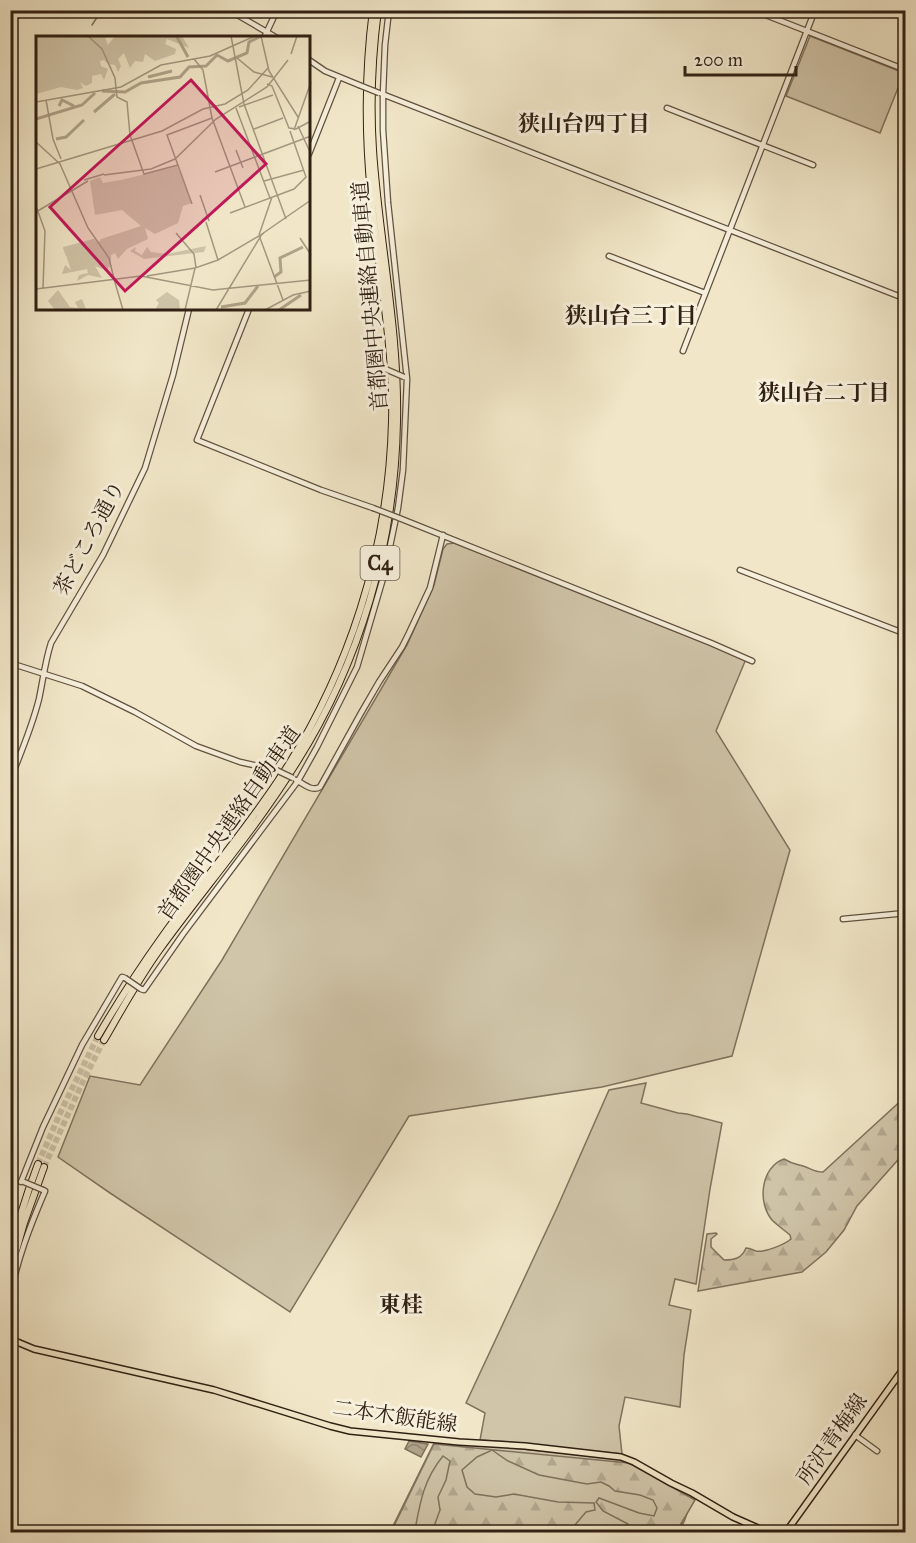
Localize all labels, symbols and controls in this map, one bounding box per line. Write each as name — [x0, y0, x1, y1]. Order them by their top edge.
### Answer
inset map — [36, 36, 310, 310]
scale bar — [685, 39, 796, 77]
text: 200 m — [694, 49, 743, 71]
district label: 狭山台四丁目 — [518, 110, 650, 137]
street label: 首都圏中央連絡自動車道 — [347, 180, 393, 412]
district label: 狭山台三丁目 — [565, 302, 697, 329]
district label: 狭山台二丁目 — [758, 379, 890, 406]
street label: 茶どころ通り — [48, 476, 130, 600]
road number: C4 — [360, 546, 400, 580]
street label: 首都圏中央連絡自動車道 — [152, 721, 306, 925]
district label: 東桂 — [379, 1291, 423, 1318]
street label: 所沢青梅線 — [791, 1389, 873, 1489]
street label: 二本木飯能線 — [331, 1394, 459, 1438]

